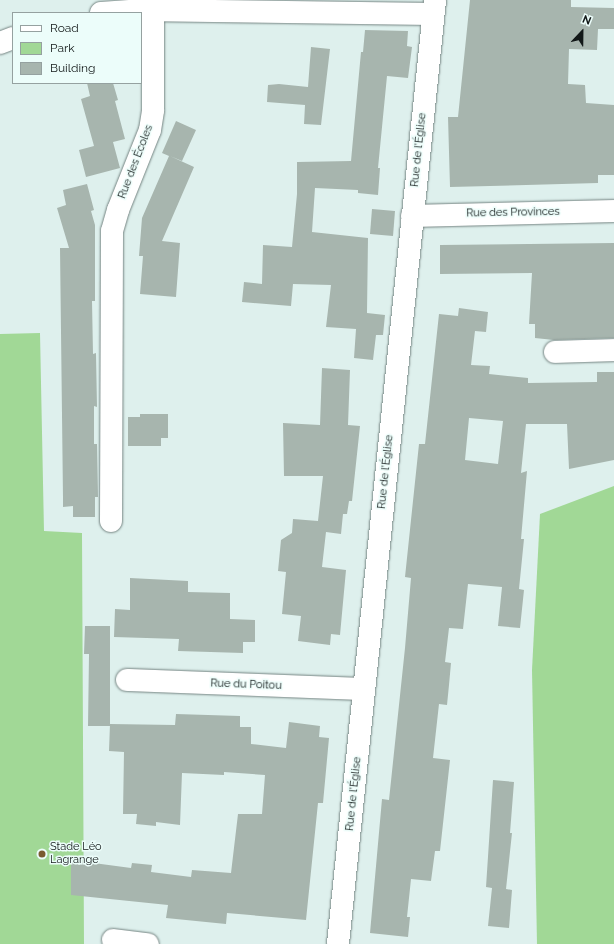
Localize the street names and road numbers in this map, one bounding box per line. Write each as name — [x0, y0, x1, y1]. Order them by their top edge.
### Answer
street label: Rue de l'Église — [409, 112, 429, 188]
street label: Rue des Écoles — [116, 123, 156, 201]
street label: Rue des Provinces — [466, 206, 560, 220]
street label: Rue de l'Église — [376, 434, 396, 510]
street label: Rue du Poitou — [210, 677, 282, 693]
street label: Rue de l'Église — [344, 756, 364, 832]

